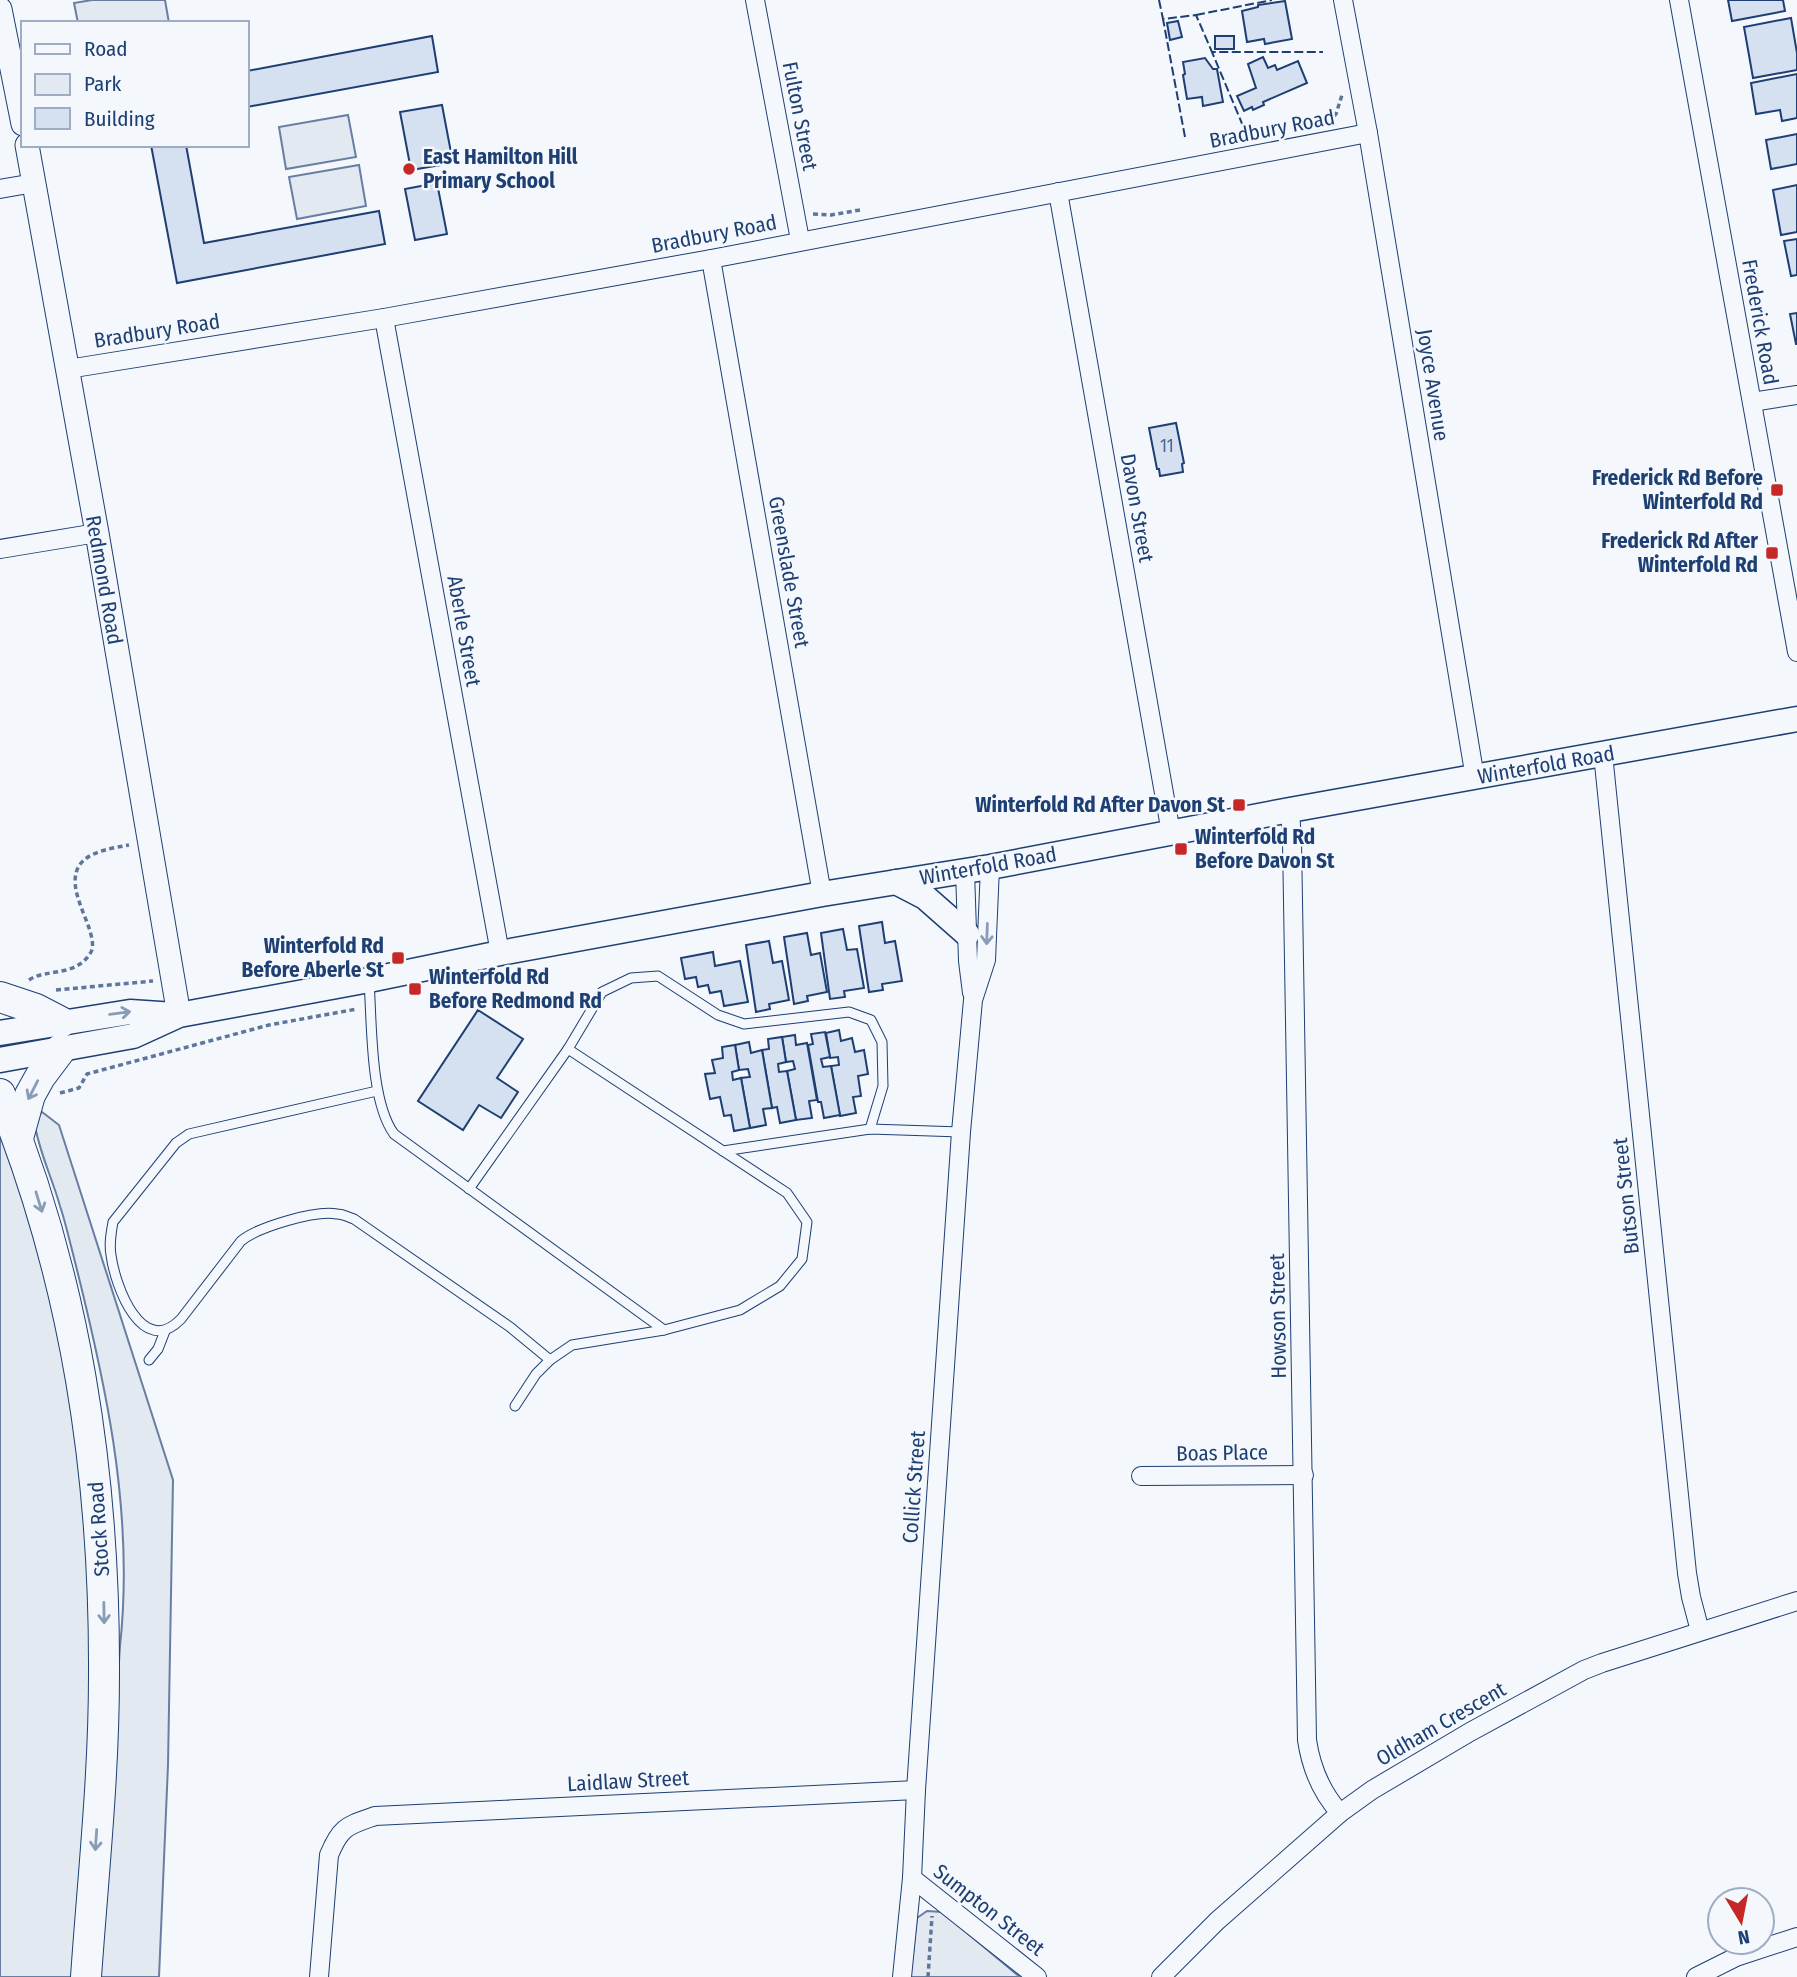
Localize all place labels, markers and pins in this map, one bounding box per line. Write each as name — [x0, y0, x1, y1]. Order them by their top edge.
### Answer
place label: East Hamilton Hill Primary School — [423, 144, 578, 194]
marker: East Hamilton Hill Primary School — [401, 161, 417, 177]
place label: Frederick Rd Before Winterfold Rd — [1592, 465, 1763, 515]
marker: Frederick Rd Before Winterfold Rd — [1769, 482, 1785, 498]
place label: Frederick Rd After Winterfold Rd — [1601, 528, 1758, 578]
marker: Frederick Rd After Winterfold Rd — [1764, 545, 1780, 561]
place label: Winterfold Rd After Davon St — [975, 792, 1226, 818]
marker: Winterfold Rd After Davon St — [1231, 797, 1247, 813]
place label: Winterfold Rd Before Davon St — [1195, 824, 1335, 874]
marker: Winterfold Rd Before Davon St — [1173, 841, 1189, 857]
place label: Winterfold Rd Before Aberle St — [242, 933, 385, 983]
marker: Winterfold Rd Before Aberle St — [390, 950, 406, 966]
place label: Winterfold Rd Before Redmond Rd — [429, 964, 602, 1014]
marker: Winterfold Rd Before Redmond Rd — [407, 981, 423, 997]

